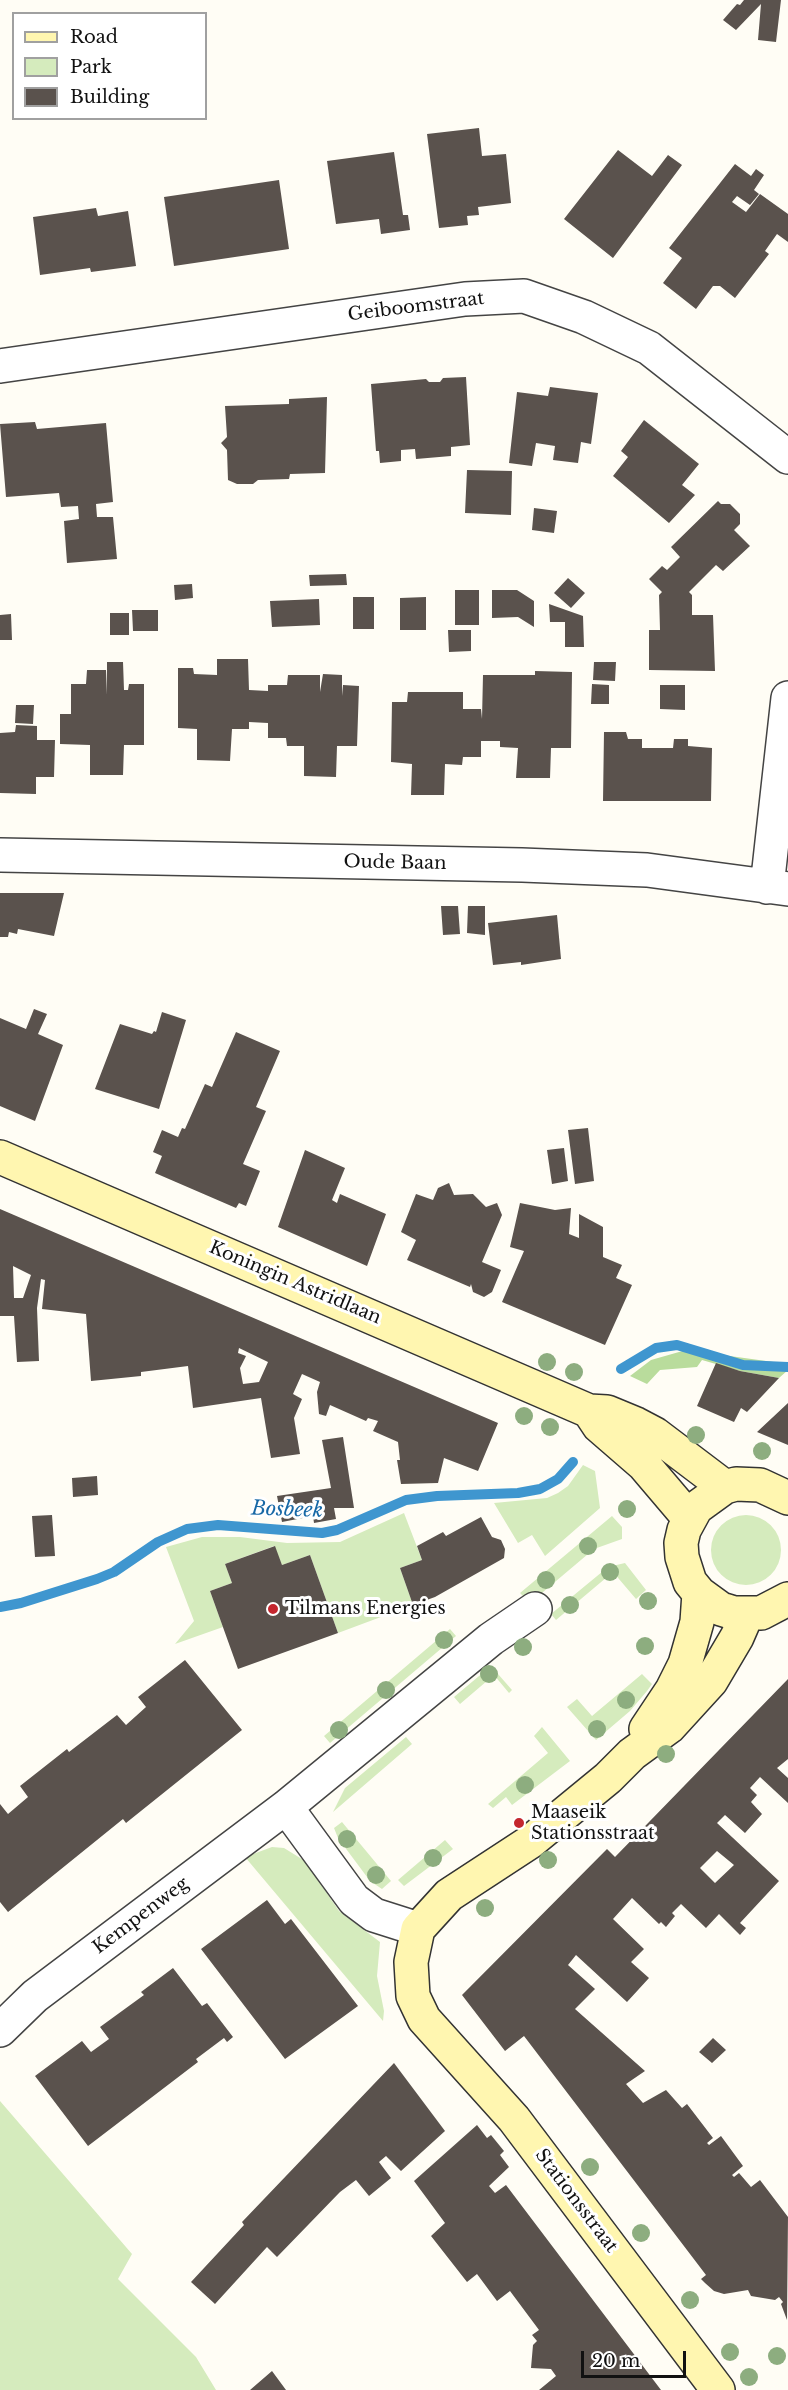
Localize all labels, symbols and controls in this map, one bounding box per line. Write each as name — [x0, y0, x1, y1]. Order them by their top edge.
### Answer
legend — [12, 12, 207, 120]
text: Road — [70, 26, 118, 48]
text: Park — [70, 56, 112, 78]
text: Building — [70, 86, 149, 108]
street label: Geiboomstraat — [347, 288, 485, 326]
street label: Oude Baan — [343, 851, 447, 875]
street label: Koningin Astridlaan — [206, 1237, 384, 1329]
water label: Bosbeek — [251, 1497, 323, 1523]
place label: Tilmans Energies — [285, 1598, 446, 1620]
marker: Tilmans Energies — [266, 1602, 280, 1616]
place label: Maaseik Stationsstraat — [531, 1802, 655, 1844]
marker: Maaseik Stationsstraat — [512, 1816, 526, 1830]
street label: Kempenweg — [89, 1873, 193, 1959]
street label: Stationsstraat — [530, 2145, 622, 2257]
scale bar — [584, 2339, 689, 2377]
text: 20 m — [592, 2350, 640, 2372]

